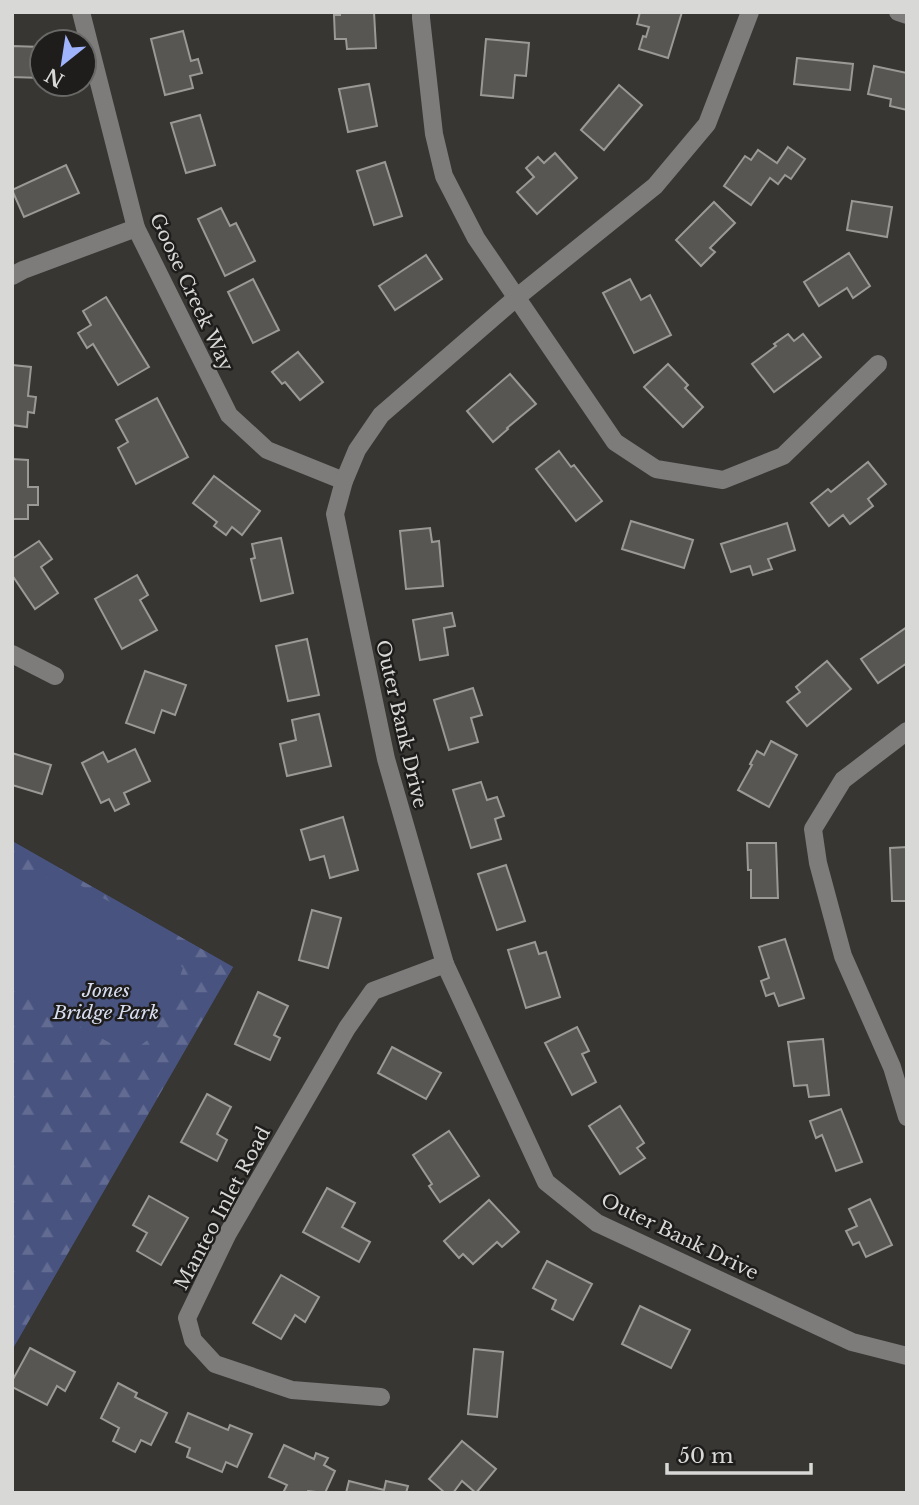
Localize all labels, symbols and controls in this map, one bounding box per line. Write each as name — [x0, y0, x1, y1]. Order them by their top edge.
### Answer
north arrow — [28, 28, 98, 98]
text: N — [41, 63, 68, 92]
street label: Goose Creek Way — [145, 210, 238, 375]
street label: Outer Bank Drive — [371, 638, 432, 811]
park label: Jones Bridge Park — [52, 979, 159, 1024]
street label: Manteo Inlet Road — [170, 1123, 275, 1294]
street label: Outer Bank Drive — [597, 1188, 762, 1285]
scale bar — [667, 1432, 810, 1476]
text: 50 m — [678, 1443, 734, 1469]

